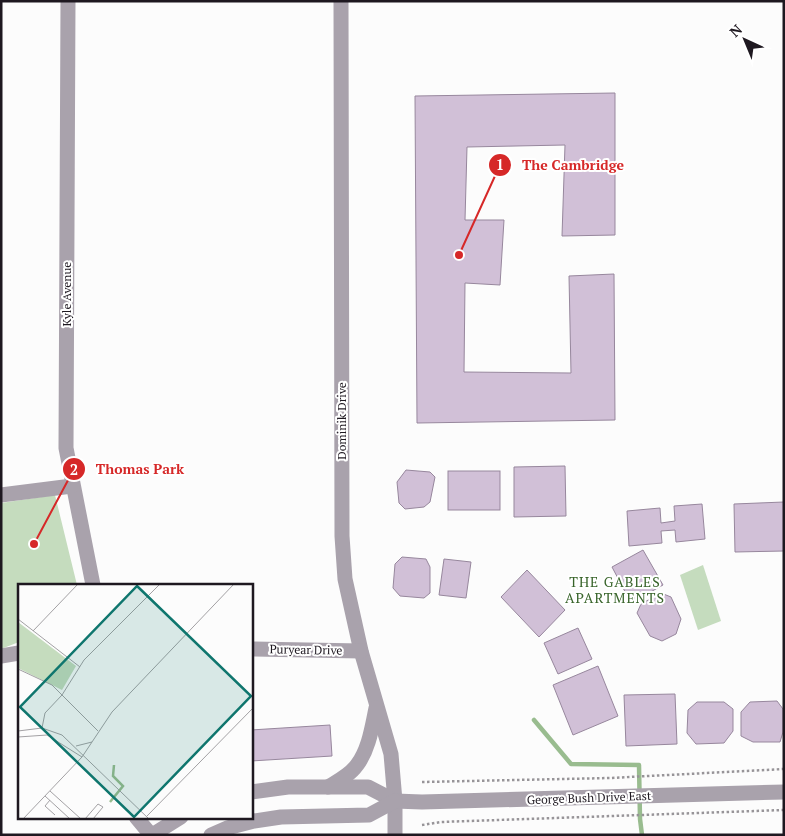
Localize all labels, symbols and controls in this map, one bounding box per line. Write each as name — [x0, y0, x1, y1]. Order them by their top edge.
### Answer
north arrow — [720, 15, 770, 65]
text: N — [725, 20, 746, 41]
callout: The Cambridge — [487, 150, 635, 179]
text: 1 — [496, 154, 504, 174]
text: The Cambridge — [522, 155, 625, 174]
street label: Kyle Avenue — [59, 262, 74, 326]
street label: Dominik Drive — [334, 382, 349, 460]
callout: Thomas Park — [61, 455, 195, 484]
text: 2 — [70, 459, 78, 479]
text: Thomas Park — [96, 459, 185, 478]
district label: THE GABLES APARTMENTS — [565, 572, 665, 607]
inset map — [18, 584, 252, 818]
street label: Puryear Drive — [269, 641, 343, 658]
street label: George Bush Drive East — [527, 788, 652, 807]

